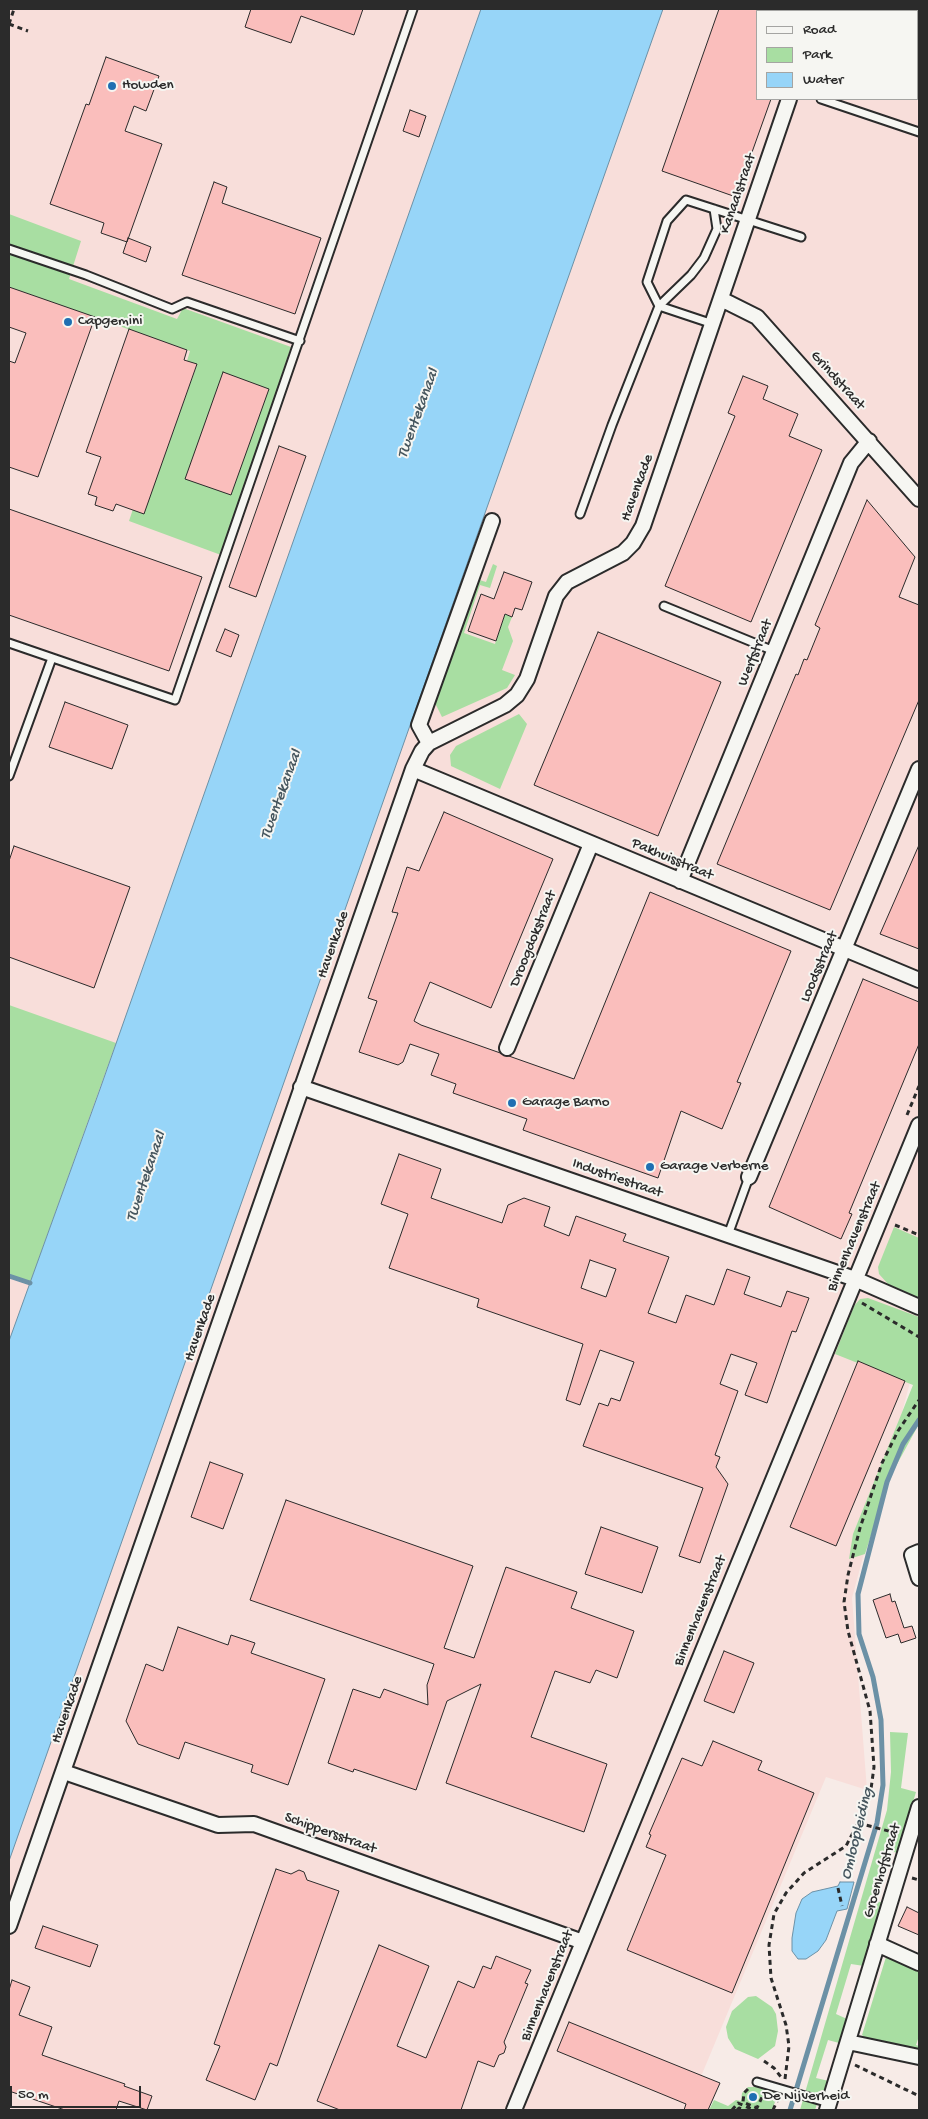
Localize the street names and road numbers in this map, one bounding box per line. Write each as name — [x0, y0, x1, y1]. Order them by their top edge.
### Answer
street label: Kanaalstraat — [717, 152, 761, 236]
street label: Grindstraat — [806, 348, 868, 414]
street label: Havenkade — [618, 452, 658, 524]
street label: Werfstraat — [735, 617, 777, 689]
street label: Pakhuisstraat — [628, 835, 716, 885]
street label: Droogdokstraat — [507, 888, 561, 990]
street label: Havenkade — [314, 909, 354, 981]
street label: Loodsstraat — [797, 929, 843, 1005]
street label: Industriestraat — [570, 1155, 664, 1203]
street label: Binnenhavenstraat — [824, 1179, 886, 1295]
street label: Havenkade — [181, 1292, 221, 1364]
street label: Binnenhavenstraat — [671, 1553, 731, 1669]
street label: Havenkade — [48, 1674, 88, 1746]
street label: Schippersstraat — [282, 1809, 378, 1859]
street label: Groenhofstraat — [860, 1822, 906, 1920]
street label: Binnenhavenstraat — [518, 1928, 578, 2044]

